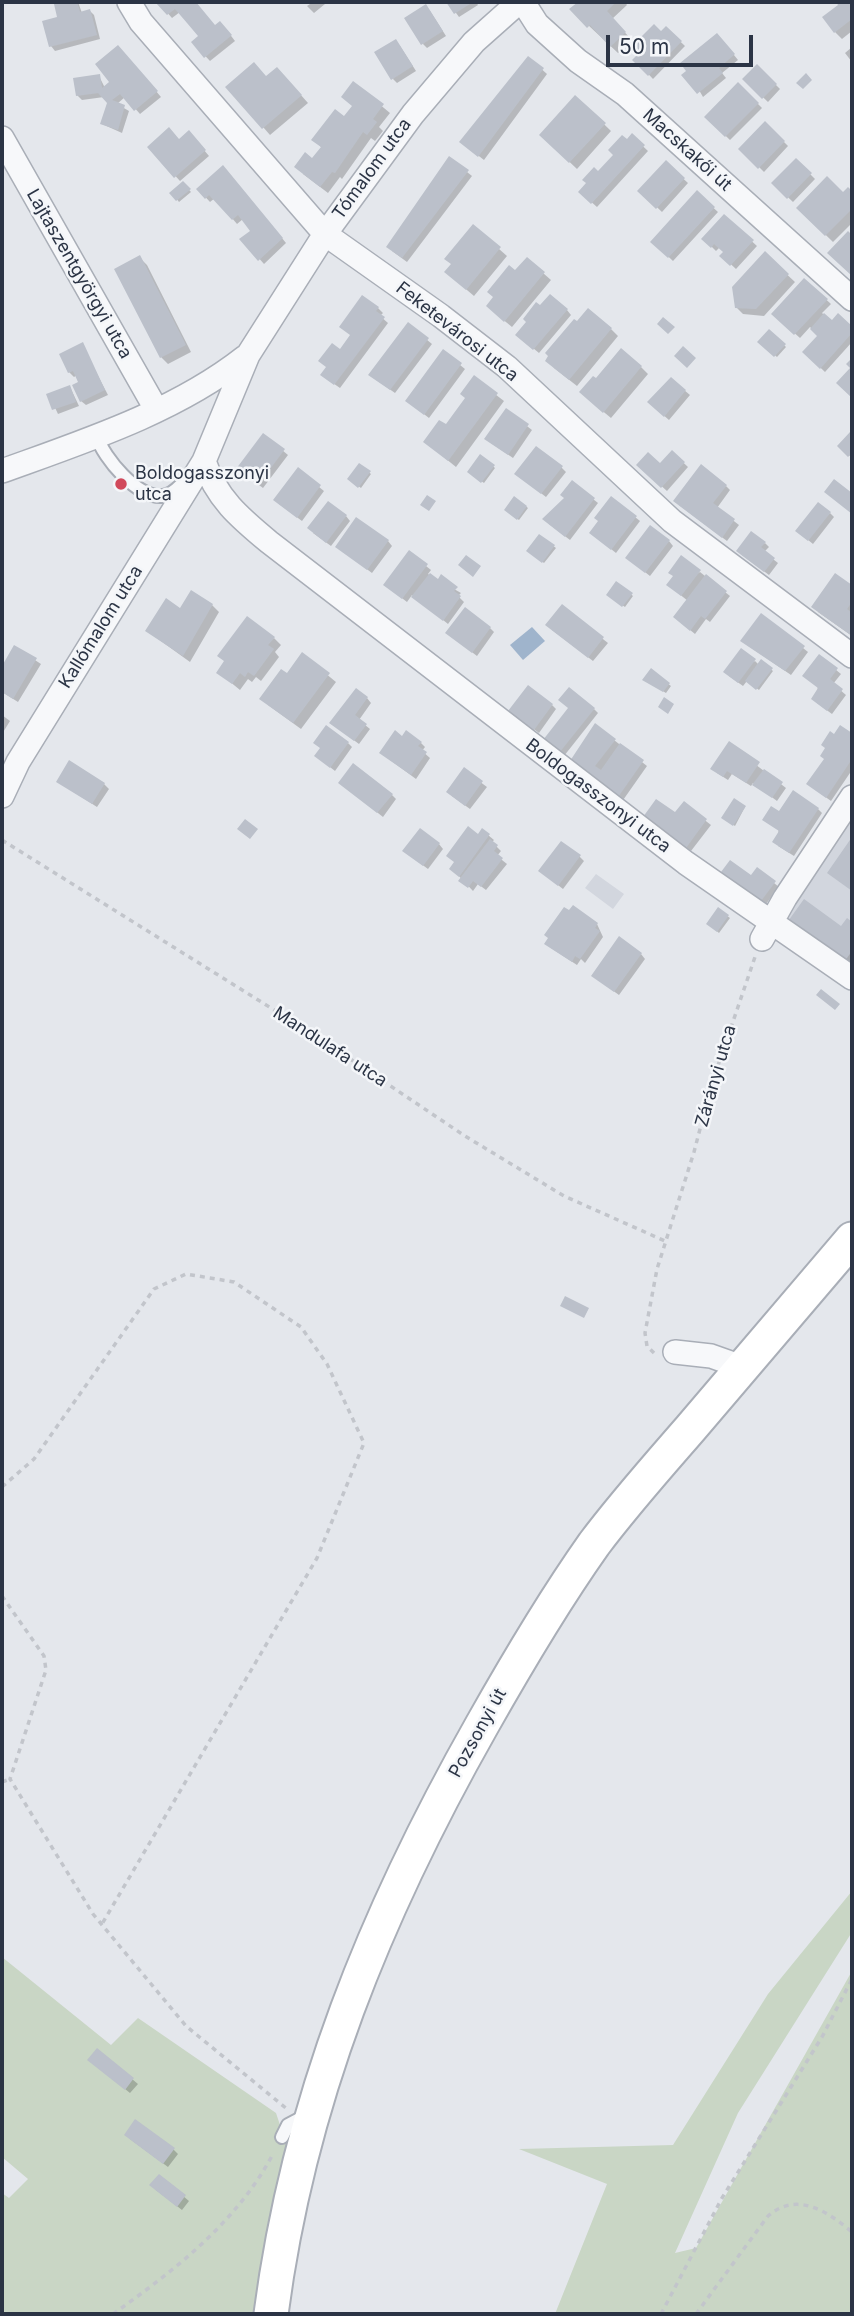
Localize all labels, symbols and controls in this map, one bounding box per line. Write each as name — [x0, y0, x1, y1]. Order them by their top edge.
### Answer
scale bar — [609, 21, 756, 65]
text: 50 m — [619, 34, 669, 59]
street label: Macskakői út — [638, 104, 736, 196]
street label: Tómalom utca — [328, 114, 416, 224]
street label: Lajtaszentgyörgyi utca — [22, 185, 136, 363]
street label: Feketevárosi utca — [391, 277, 523, 387]
place label: Boldogasszonyi utca — [135, 463, 269, 505]
marker: Boldogasszonyi utca — [113, 476, 129, 492]
street label: Kallómalom utca — [55, 562, 147, 692]
street label: Boldogasszonyi utca — [521, 734, 675, 858]
street label: Mandulafa utca — [269, 1002, 391, 1092]
street label: Zárányi utca — [691, 1022, 741, 1130]
street label: Pozsonyi út — [445, 1685, 511, 1781]

